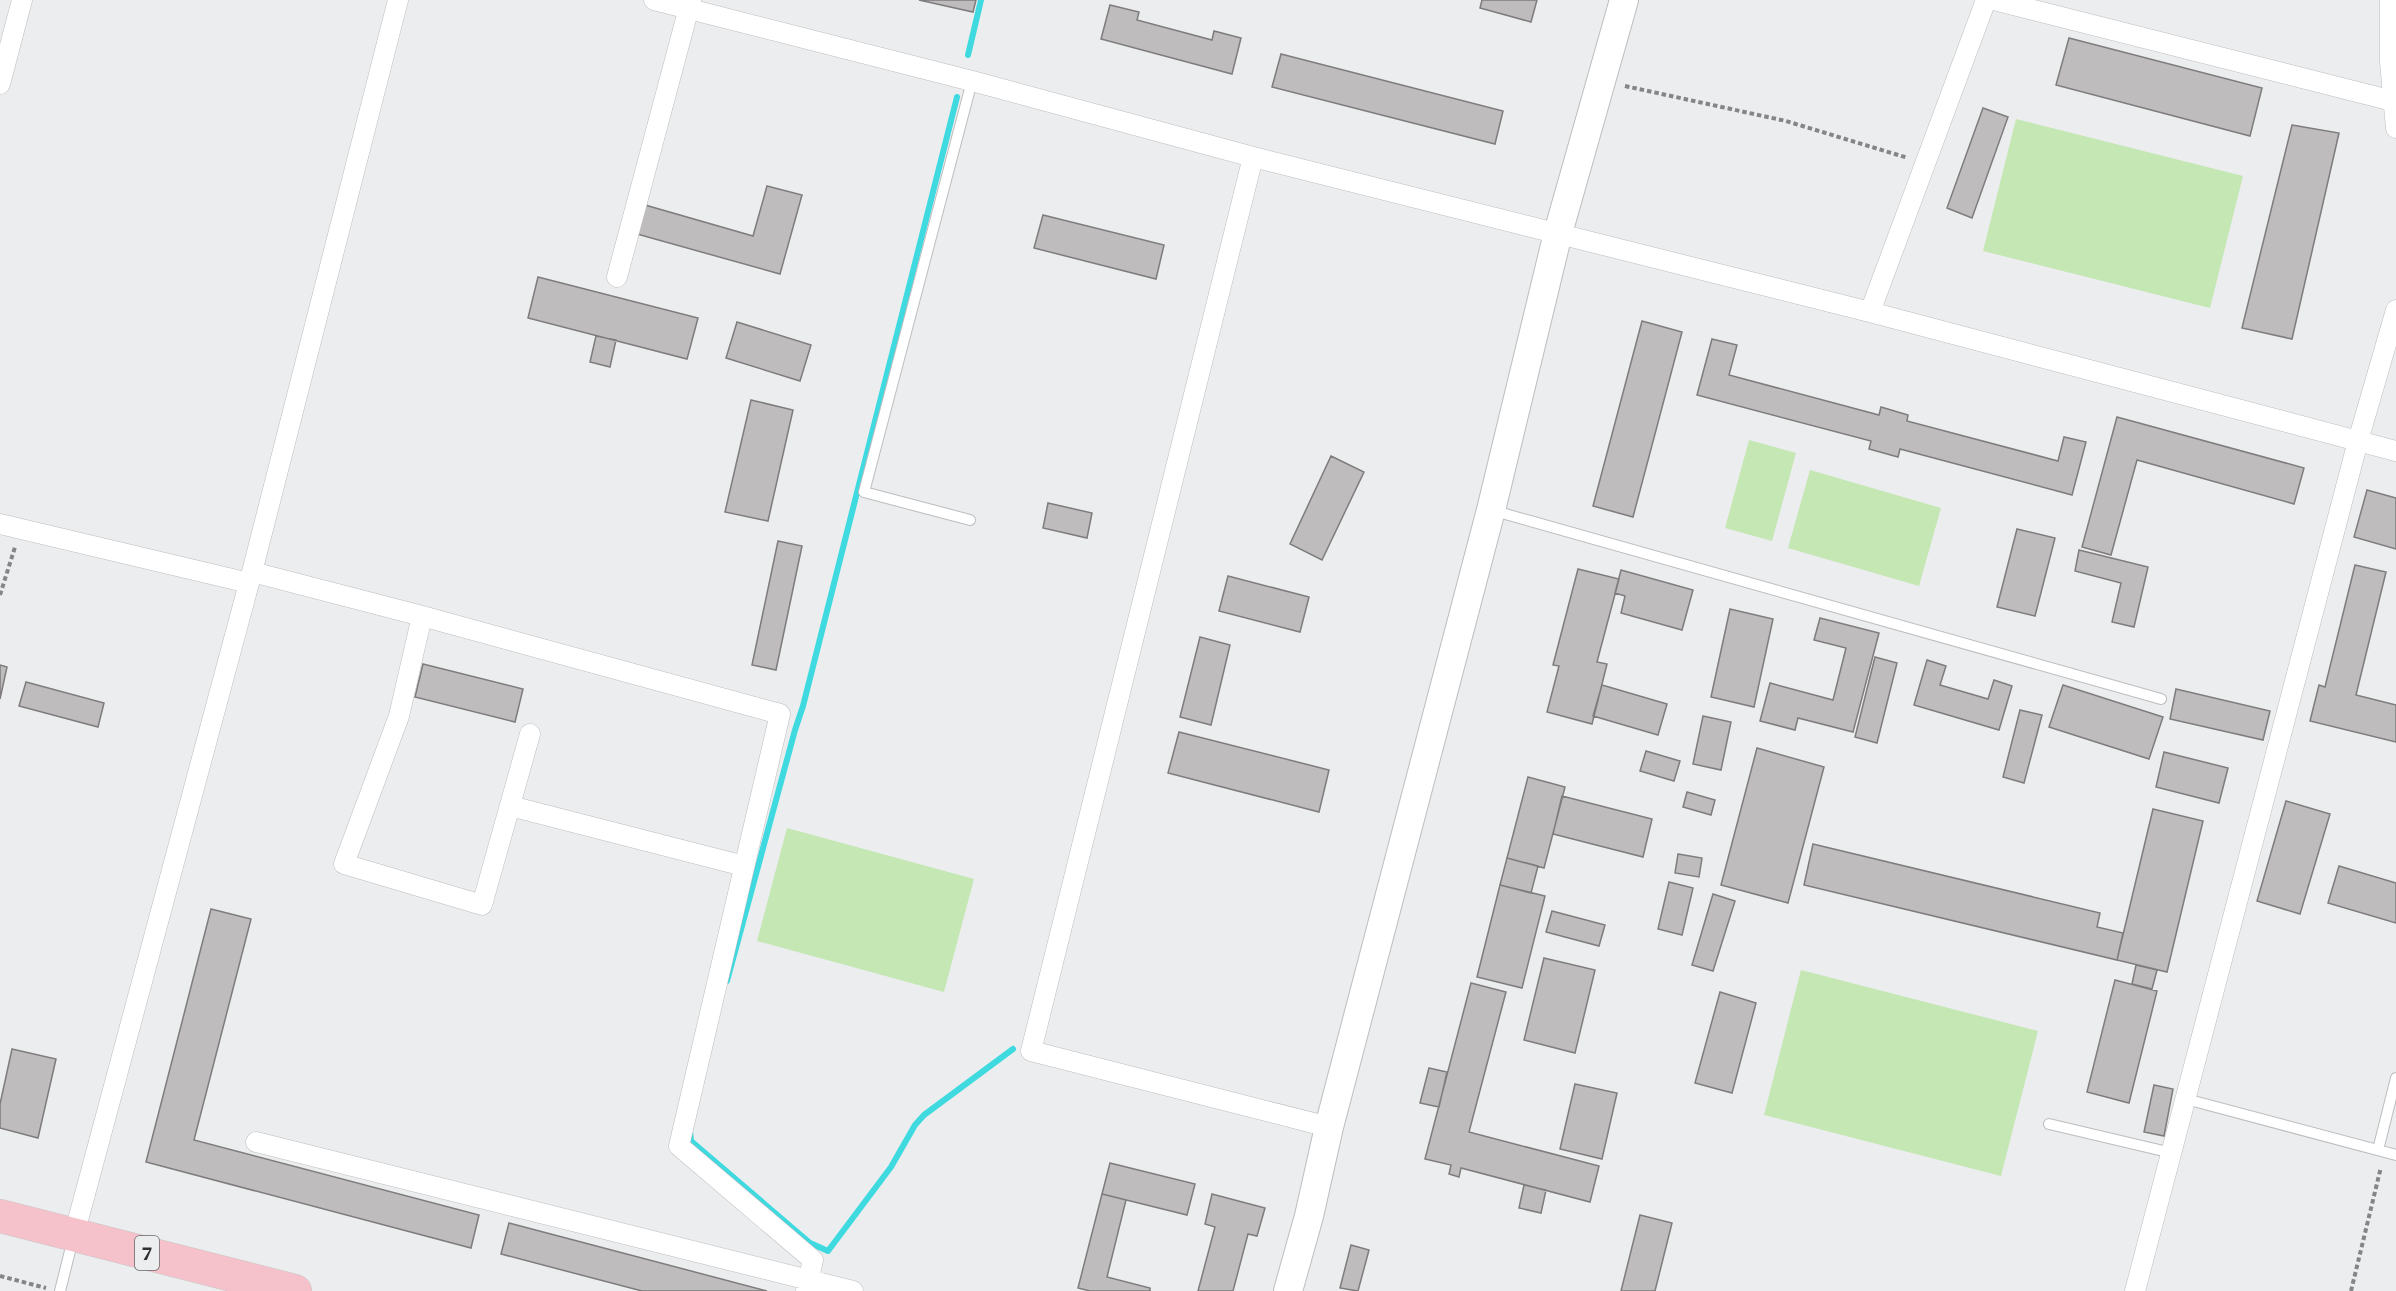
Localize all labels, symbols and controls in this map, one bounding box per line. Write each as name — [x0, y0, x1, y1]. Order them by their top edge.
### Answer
road number: 7 — [135, 1236, 159, 1270]

